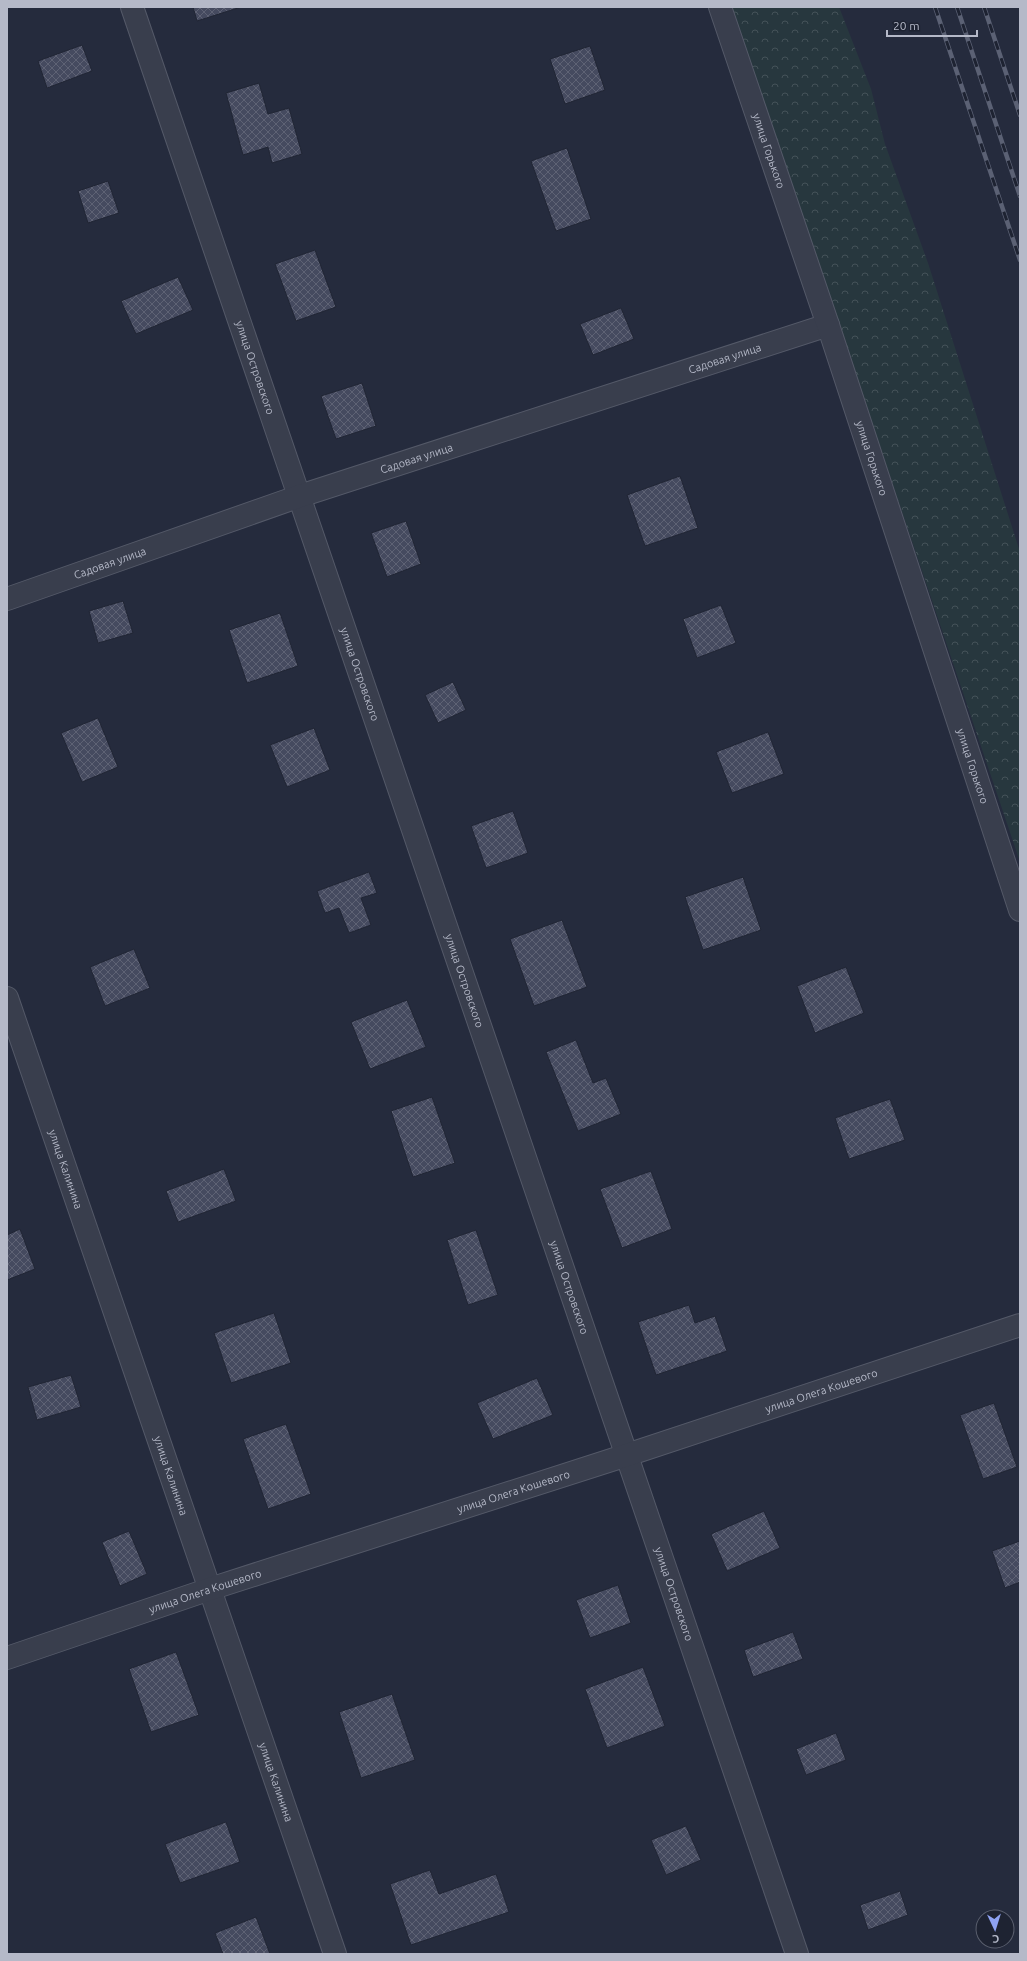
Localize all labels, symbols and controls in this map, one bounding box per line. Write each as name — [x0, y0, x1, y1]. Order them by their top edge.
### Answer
scale bar — [887, 12, 977, 38]
text: 20 m — [893, 19, 920, 32]
street label: улица Горького — [751, 112, 787, 190]
street label: улица Островского — [234, 319, 277, 416]
street label: Садовая улица — [687, 341, 763, 376]
street label: улица Горького — [854, 419, 890, 497]
street label: Садовая улица — [379, 441, 454, 476]
street label: Садовая улица — [72, 545, 148, 581]
street label: улица Островского — [338, 626, 381, 723]
street label: улица Горького — [955, 727, 991, 805]
street label: улица Островского — [443, 932, 486, 1029]
street label: улица Калинина — [47, 1128, 85, 1210]
street label: улица Островского — [548, 1239, 591, 1336]
street label: улица Олега Кошевого — [764, 1367, 879, 1415]
street label: улица Калинина — [152, 1434, 190, 1517]
street label: улица Олега Кошевого — [456, 1468, 571, 1515]
street label: улица Островского — [652, 1546, 696, 1642]
street label: улица Олега Кошевого — [147, 1567, 263, 1615]
street label: улица Калинина — [257, 1741, 295, 1823]
north arrow — [975, 1909, 1015, 1949]
text: С — [992, 1933, 1000, 1945]

